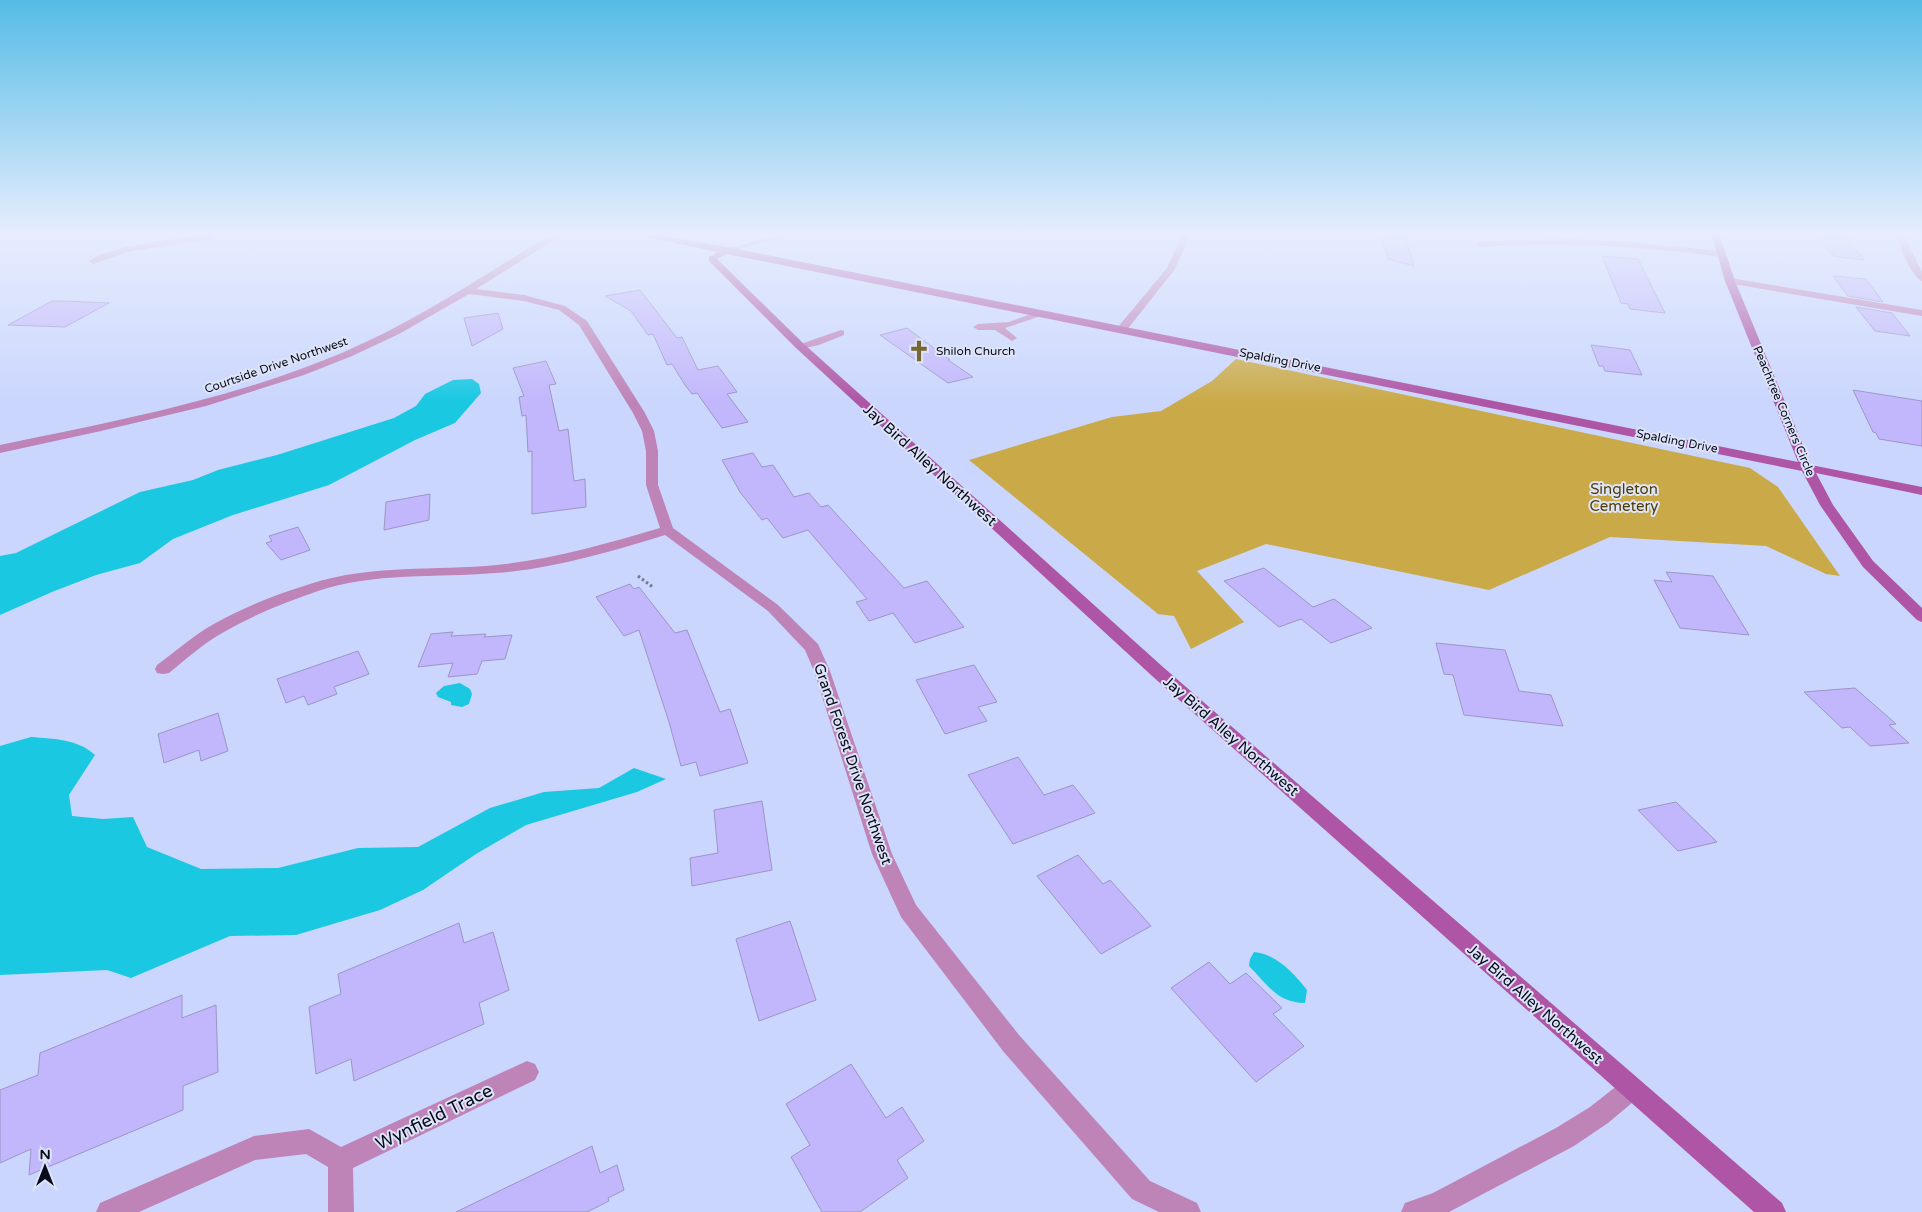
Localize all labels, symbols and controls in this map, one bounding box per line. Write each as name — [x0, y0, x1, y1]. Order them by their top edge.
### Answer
street label: Courtside Drive Northwest — [203, 334, 350, 396]
church icon: Shiloh Church — [906, 338, 932, 364]
place label: Shiloh Church — [936, 344, 1015, 358]
street label: Peachtree Corners Circle — [1750, 344, 1818, 478]
street label: Spalding Drive — [1238, 345, 1322, 375]
street label: Jay Bird Alley Northwest — [859, 400, 1001, 530]
street label: Spalding Drive — [1635, 426, 1719, 456]
park label: Singleton Cemetery — [1590, 480, 1658, 515]
street label: Grand Forest Drive Northwest — [810, 661, 896, 867]
street label: Jay Bird Alley Northwest — [1160, 672, 1303, 800]
street label: Jay Bird Alley Northwest — [1464, 940, 1607, 1068]
street label: Wynfield Trace — [372, 1079, 496, 1155]
north arrow — [20, 1142, 70, 1192]
text: N — [39, 1146, 51, 1163]

